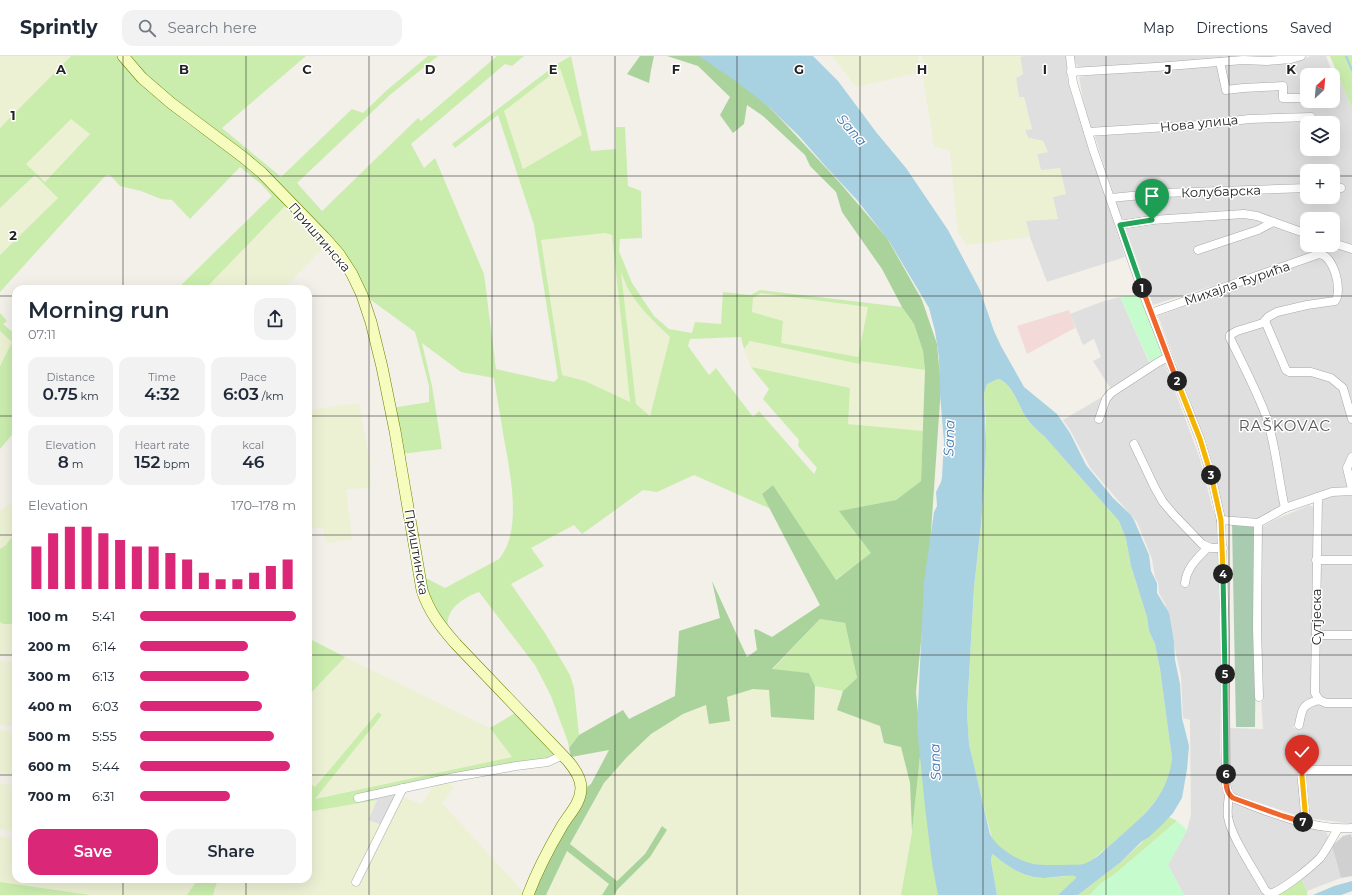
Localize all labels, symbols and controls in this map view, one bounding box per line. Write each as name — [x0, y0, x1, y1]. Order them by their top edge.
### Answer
search box — [122, 10, 402, 46]
text: Sprintly — [20, 16, 98, 39]
icon: search — [136, 17, 158, 39]
text: Search here — [168, 18, 257, 37]
text: Map — [1143, 19, 1174, 37]
text: Directions — [1196, 19, 1268, 37]
text: Saved — [1290, 19, 1332, 37]
text: A — [55, 61, 67, 77]
text: B — [179, 61, 189, 77]
text: C — [302, 61, 312, 77]
text: D — [425, 61, 436, 77]
text: E — [549, 61, 558, 77]
text: F — [672, 61, 680, 77]
text: G — [794, 61, 804, 77]
text: H — [917, 61, 927, 77]
text: I — [1043, 61, 1047, 77]
text: J — [1163, 61, 1172, 77]
text: K — [1286, 61, 1296, 77]
north arrow — [1300, 68, 1340, 108]
map controls — [1300, 68, 1340, 252]
text: 1 — [10, 107, 16, 123]
water label: Sana — [833, 110, 871, 150]
street label: Нова улица — [1159, 111, 1239, 135]
button: layers — [1300, 116, 1340, 156]
button: + — [1300, 164, 1340, 204]
pin — [1135, 179, 1169, 220]
street label: Колубарска — [1181, 182, 1261, 200]
icon: arrive — [1141, 185, 1163, 207]
street label: Приштинска — [285, 199, 355, 275]
button: − — [1300, 212, 1340, 252]
text: 2 — [9, 227, 17, 243]
street label: Михајла Ђурића — [1182, 257, 1292, 309]
pin: 1 — [1132, 278, 1152, 298]
text: 1 — [1140, 281, 1144, 295]
text: Morning run — [28, 297, 169, 324]
button: share — [254, 298, 296, 340]
text: 07:11 — [28, 326, 56, 342]
text: Distance — [47, 370, 95, 384]
text: Time — [148, 370, 176, 384]
text: Pace — [240, 370, 267, 384]
pin: 2 — [1167, 371, 1187, 391]
text: 2 — [1174, 374, 1180, 388]
text: 0.75 — [43, 384, 78, 404]
text: 4:32 — [144, 384, 180, 404]
text: 6:03 — [223, 384, 259, 404]
text: km — [78, 389, 99, 403]
text: /km — [259, 389, 284, 403]
district label: RAŠKOVAC — [1239, 416, 1331, 435]
water label: Sana — [939, 419, 959, 457]
text: Elevation — [45, 438, 96, 452]
text: Heart rate — [134, 438, 190, 452]
text: kcal — [242, 438, 264, 452]
text: 8 — [58, 452, 69, 472]
text: 152 — [134, 452, 160, 472]
text: 46 — [242, 452, 264, 472]
text: m — [69, 457, 83, 471]
text: bpm — [160, 457, 190, 471]
pin: 3 — [1201, 465, 1221, 485]
text: 3 — [1208, 468, 1214, 482]
text: Elevation — [28, 497, 88, 513]
text: 170–178 m — [231, 497, 296, 513]
street label: Приштинска — [402, 508, 432, 596]
pin: 4 — [1213, 564, 1233, 584]
text: 4 — [1219, 567, 1227, 581]
street label: Сутјеска — [1308, 589, 1324, 645]
text: 100 m — [28, 608, 68, 624]
text: 5:41 — [92, 608, 115, 624]
text: 200 m — [28, 638, 71, 654]
text: 6:14 — [92, 638, 116, 654]
pin: 5 — [1215, 664, 1235, 684]
text: 5 — [1222, 667, 1228, 681]
text: 300 m — [28, 668, 71, 684]
text: 6:13 — [92, 668, 115, 684]
text: 400 m — [28, 698, 72, 714]
text: 6:03 — [92, 698, 118, 714]
text: 500 m — [28, 728, 71, 744]
text: 5:55 — [92, 728, 117, 744]
pin — [1285, 735, 1319, 776]
icon: check — [1291, 741, 1313, 763]
water label: Sana — [925, 743, 945, 781]
text: 600 m — [28, 758, 71, 774]
text: 5:44 — [92, 758, 119, 774]
pin: 6 — [1216, 764, 1236, 784]
text: 6 — [1222, 767, 1230, 781]
text: 700 m — [28, 788, 71, 804]
text: 6:31 — [92, 788, 115, 804]
pin: 7 — [1293, 812, 1313, 832]
text: 7 — [1300, 815, 1306, 829]
button: Save — [28, 829, 158, 875]
button: Share — [166, 829, 296, 875]

